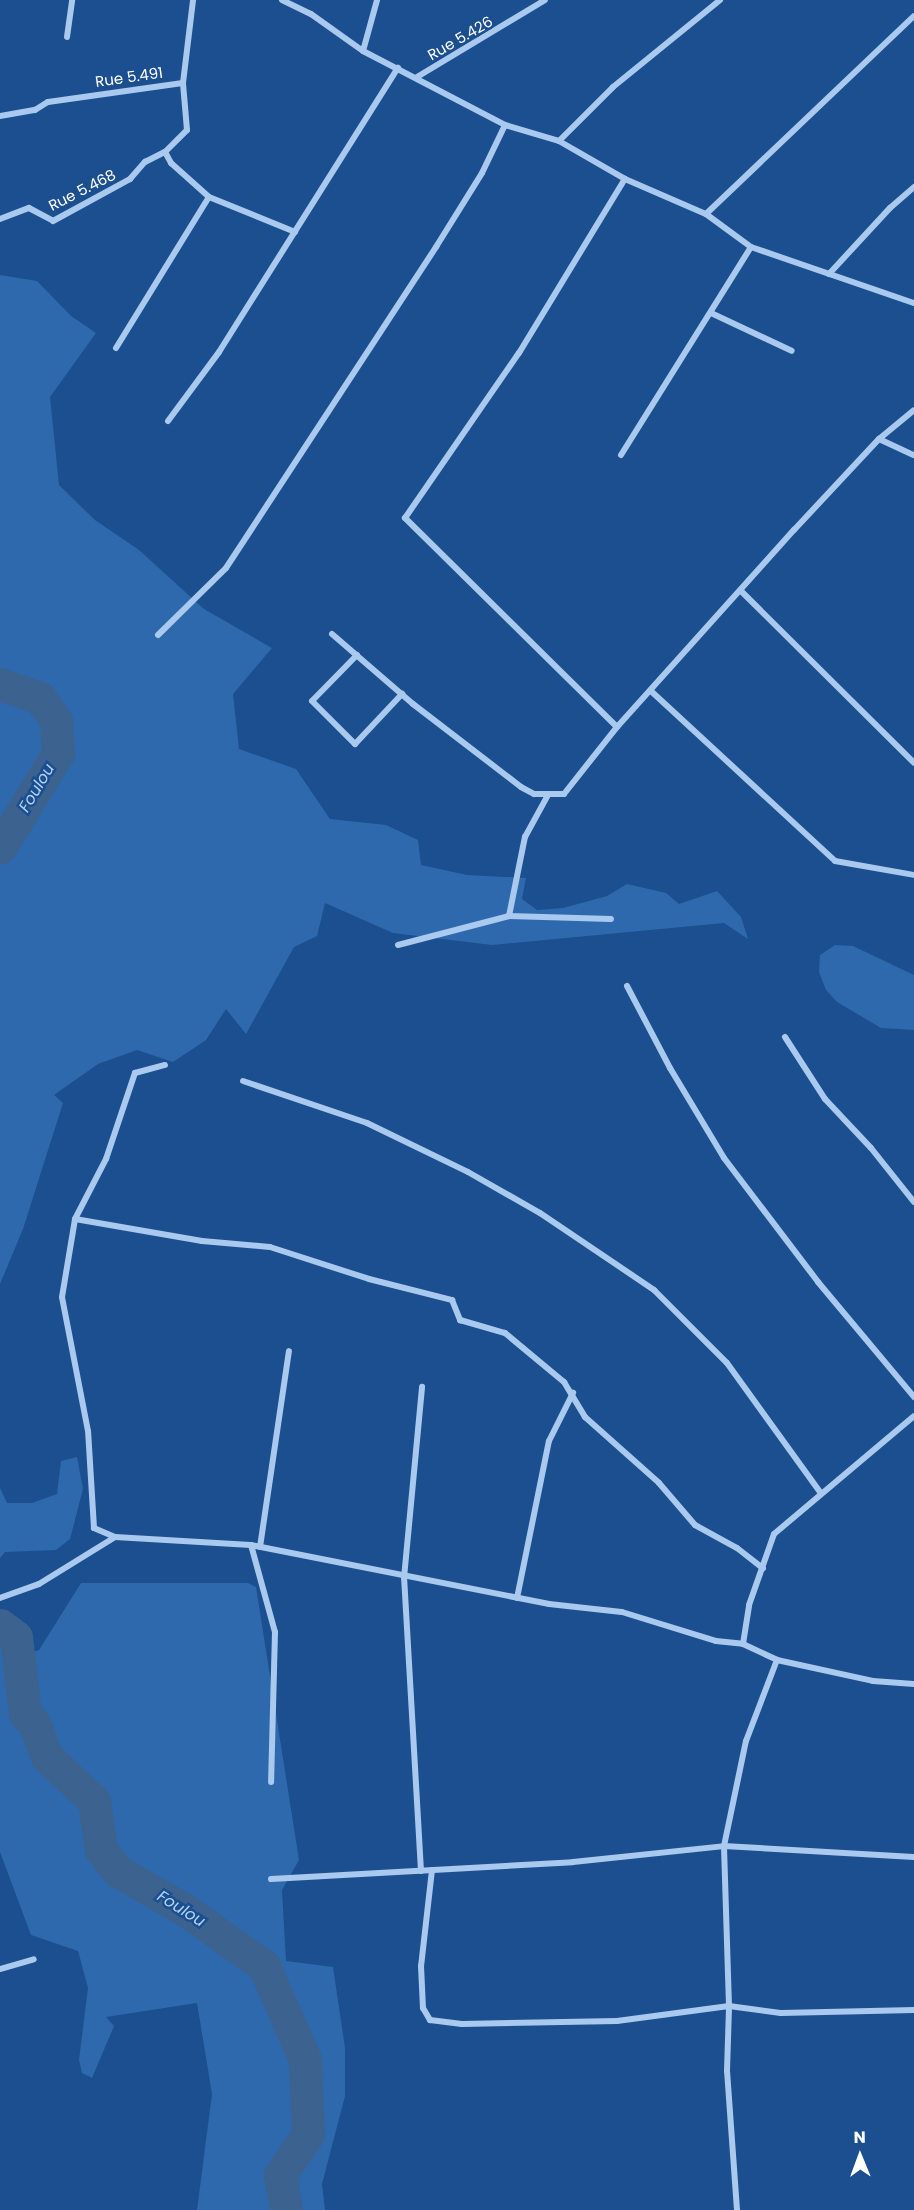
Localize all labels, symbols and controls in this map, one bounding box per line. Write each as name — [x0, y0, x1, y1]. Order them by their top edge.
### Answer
street label: Rue 5.426 — [424, 12, 496, 64]
street label: Rue 5.491 — [94, 63, 164, 91]
street label: Rue 5.468 — [45, 165, 119, 215]
water label: Foulou — [15, 760, 59, 816]
water label: Foulou — [153, 1887, 209, 1931]
north arrow — [830, 2126, 890, 2186]
text: N — [853, 2126, 866, 2149]

